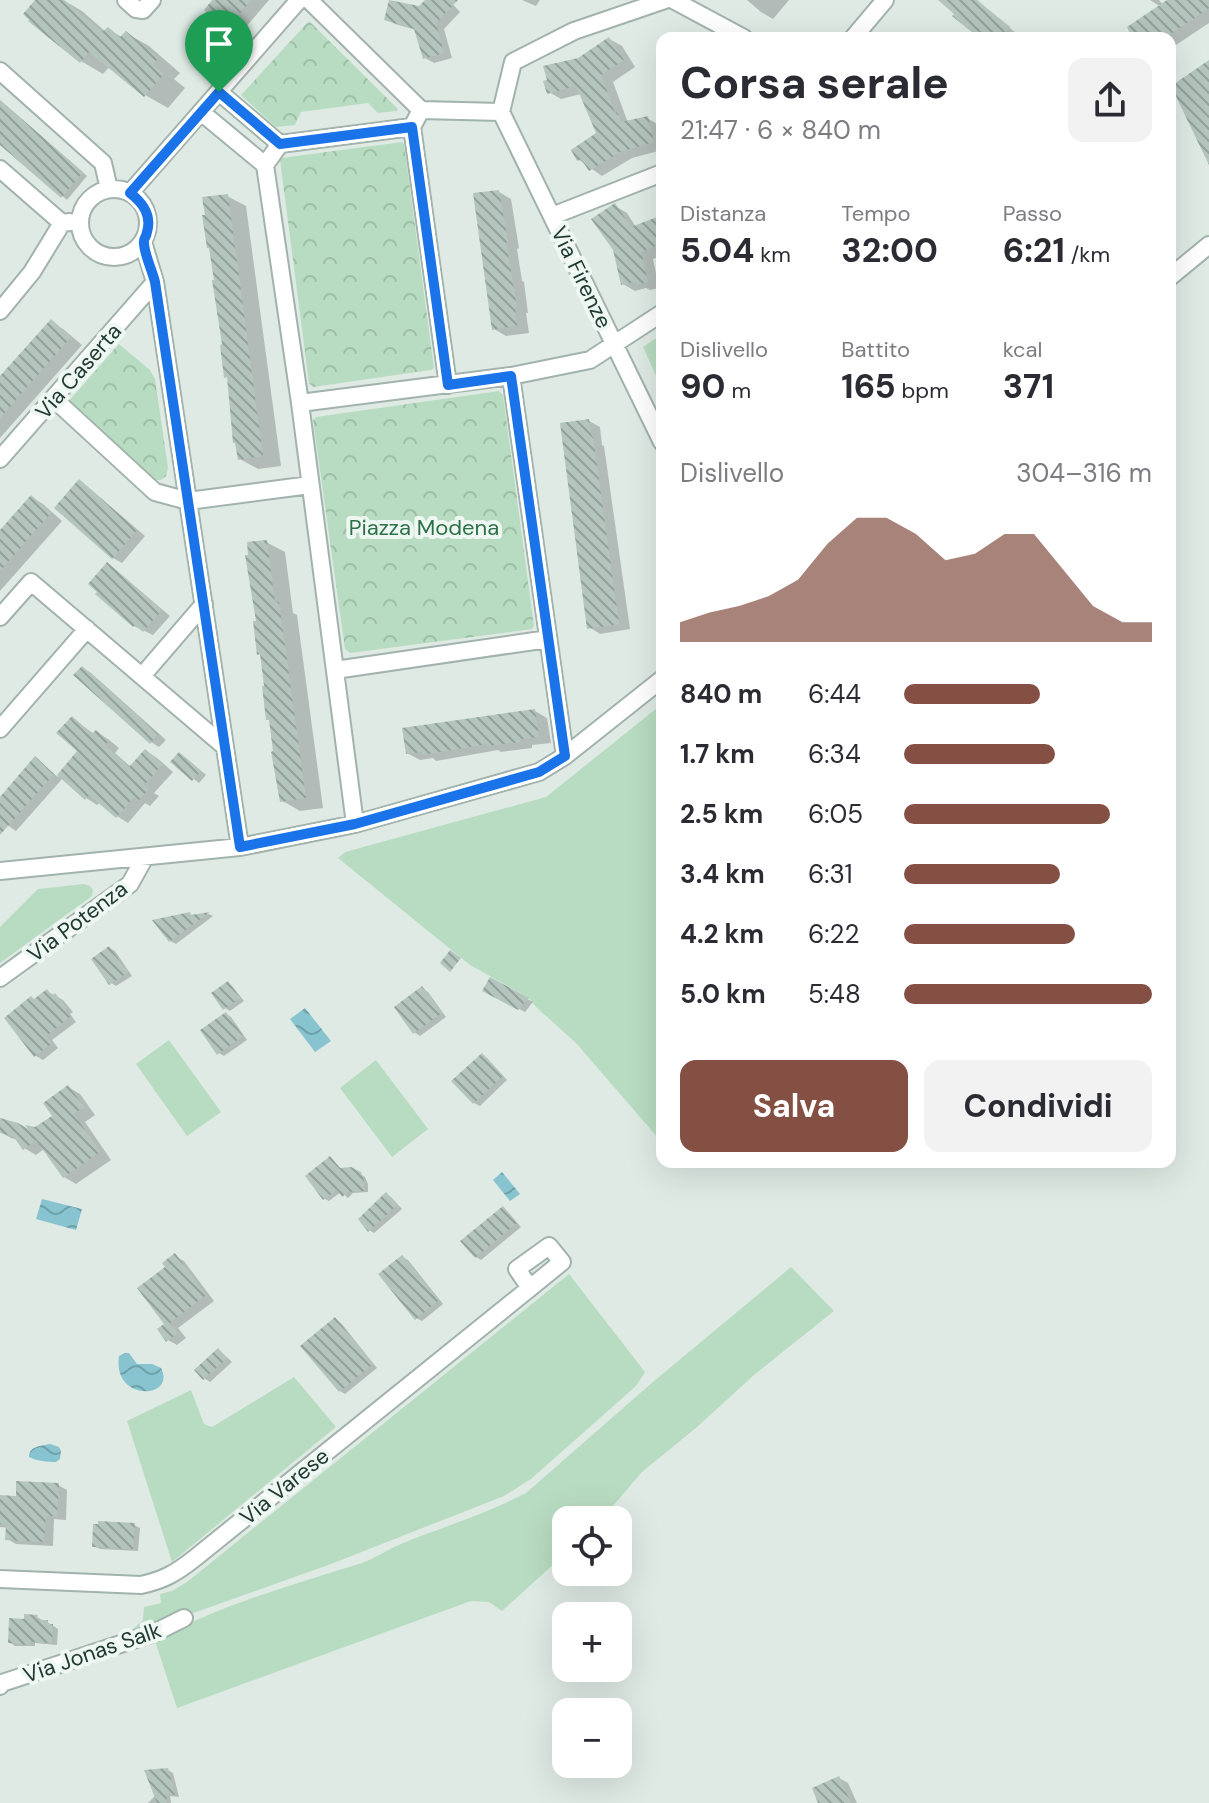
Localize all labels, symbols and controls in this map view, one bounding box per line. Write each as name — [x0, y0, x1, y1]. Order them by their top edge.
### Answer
pin — [185, 10, 253, 92]
icon: arrive — [197, 22, 241, 66]
text: Corsa serale — [680, 54, 949, 112]
button: share — [1068, 58, 1152, 142]
text: 21:47 · 6 × 840 m — [680, 113, 881, 147]
text: Distanza — [680, 199, 766, 228]
text: Tempo — [841, 199, 911, 228]
text: Passo — [1003, 199, 1062, 228]
street label: Via Firenze — [544, 221, 619, 333]
text: 5.04 — [680, 228, 754, 273]
text: 32:00 — [841, 228, 938, 273]
text: 6:21 — [1003, 228, 1065, 273]
text: km — [754, 240, 791, 269]
text: /km — [1065, 240, 1110, 269]
street label: Via Caserta — [29, 317, 128, 425]
text: Dislivello — [680, 335, 768, 364]
text: Battito — [841, 335, 910, 364]
text: kcal — [1003, 335, 1042, 364]
text: 90 — [680, 364, 726, 409]
text: 165 — [841, 364, 896, 409]
text: 371 — [1003, 364, 1054, 409]
text: m — [726, 376, 751, 405]
text: bpm — [896, 376, 949, 405]
text: Dislivello — [680, 456, 784, 490]
text: 304–316 m — [1016, 456, 1152, 490]
park label: Piazza Modena — [349, 513, 499, 542]
text: 840 m — [680, 677, 762, 711]
text: 6:44 — [808, 677, 861, 711]
text: 1.7 km — [680, 737, 755, 771]
text: 6:34 — [808, 737, 861, 771]
text: 2.5 km — [680, 797, 763, 831]
text: 6:05 — [808, 797, 863, 831]
text: 3.4 km — [680, 857, 765, 891]
text: 6:31 — [808, 857, 853, 891]
street label: Via Potenza — [21, 874, 133, 968]
text: 4.2 km — [680, 917, 764, 951]
text: 6:22 — [808, 917, 860, 951]
text: 5.0 km — [680, 977, 766, 1011]
text: 5:48 — [808, 977, 861, 1011]
button: Salva — [680, 1060, 908, 1152]
button: Condividi — [924, 1060, 1152, 1152]
street label: Via Varese — [234, 1441, 335, 1531]
map controls — [552, 1506, 632, 1778]
button: locate — [552, 1506, 632, 1586]
button: + — [552, 1602, 632, 1682]
street label: Via Jonas Salk — [19, 1615, 165, 1690]
button: − — [552, 1698, 632, 1778]

